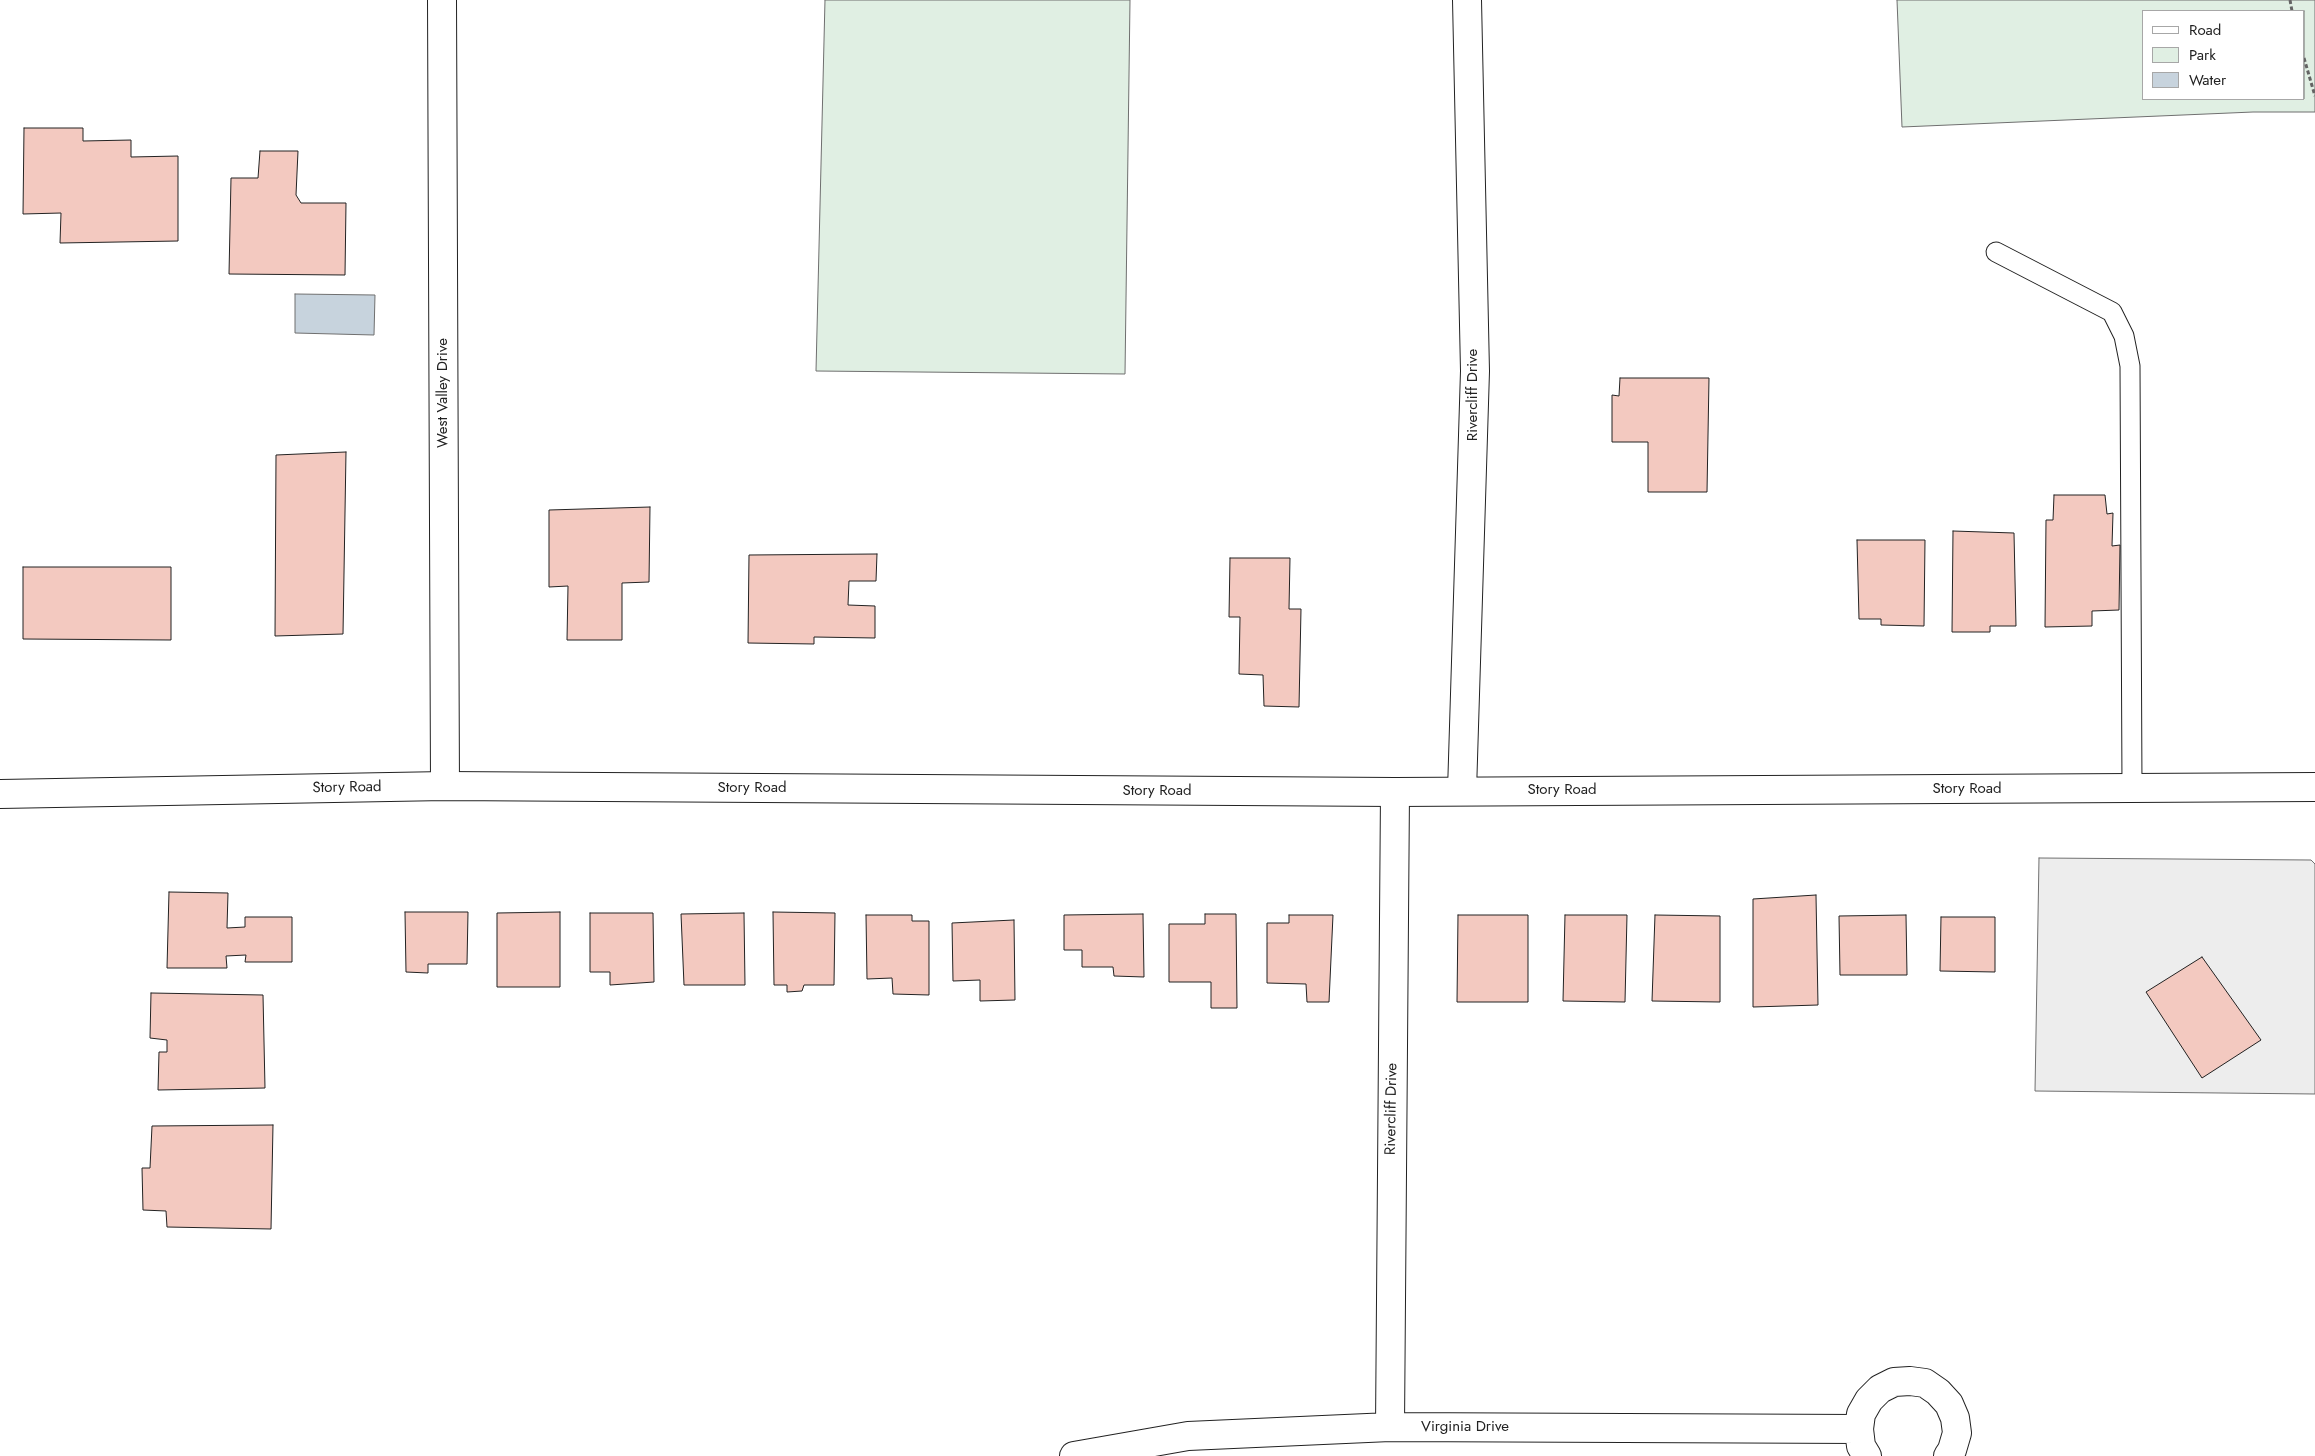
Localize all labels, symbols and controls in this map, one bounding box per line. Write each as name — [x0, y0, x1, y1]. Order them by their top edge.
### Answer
legend — [2142, 10, 2305, 100]
text: Road — [2189, 19, 2221, 41]
text: Park — [2189, 44, 2216, 66]
text: Water — [2189, 69, 2226, 91]
street label: West Valley Drive — [434, 338, 452, 448]
street label: Rivercliff Drive — [1464, 349, 1482, 441]
street label: Story Road — [312, 778, 382, 798]
street label: Story Road — [717, 779, 787, 797]
street label: Story Road — [1932, 780, 2002, 798]
street label: Story Road — [1527, 781, 1597, 799]
street label: Story Road — [1122, 782, 1192, 800]
street label: Rivercliff Drive — [1382, 1063, 1402, 1155]
street label: Virginia Drive — [1421, 1418, 1509, 1436]

